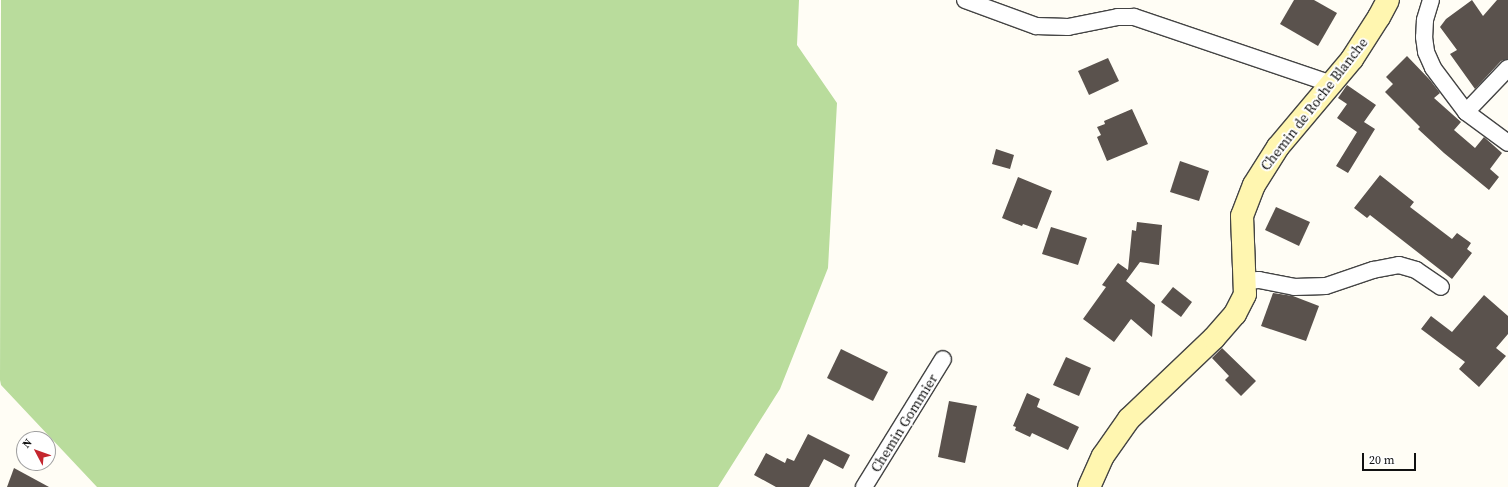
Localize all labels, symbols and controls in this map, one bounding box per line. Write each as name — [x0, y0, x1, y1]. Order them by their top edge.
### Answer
street label: Chemin de Roche Blanche — [1257, 34, 1371, 174]
street label: Chemin Gommier — [867, 371, 941, 475]
north arrow — [16, 431, 56, 471]
text: N — [19, 436, 36, 451]
scale bar — [1364, 445, 1418, 471]
text: 20 m — [1369, 452, 1395, 468]

